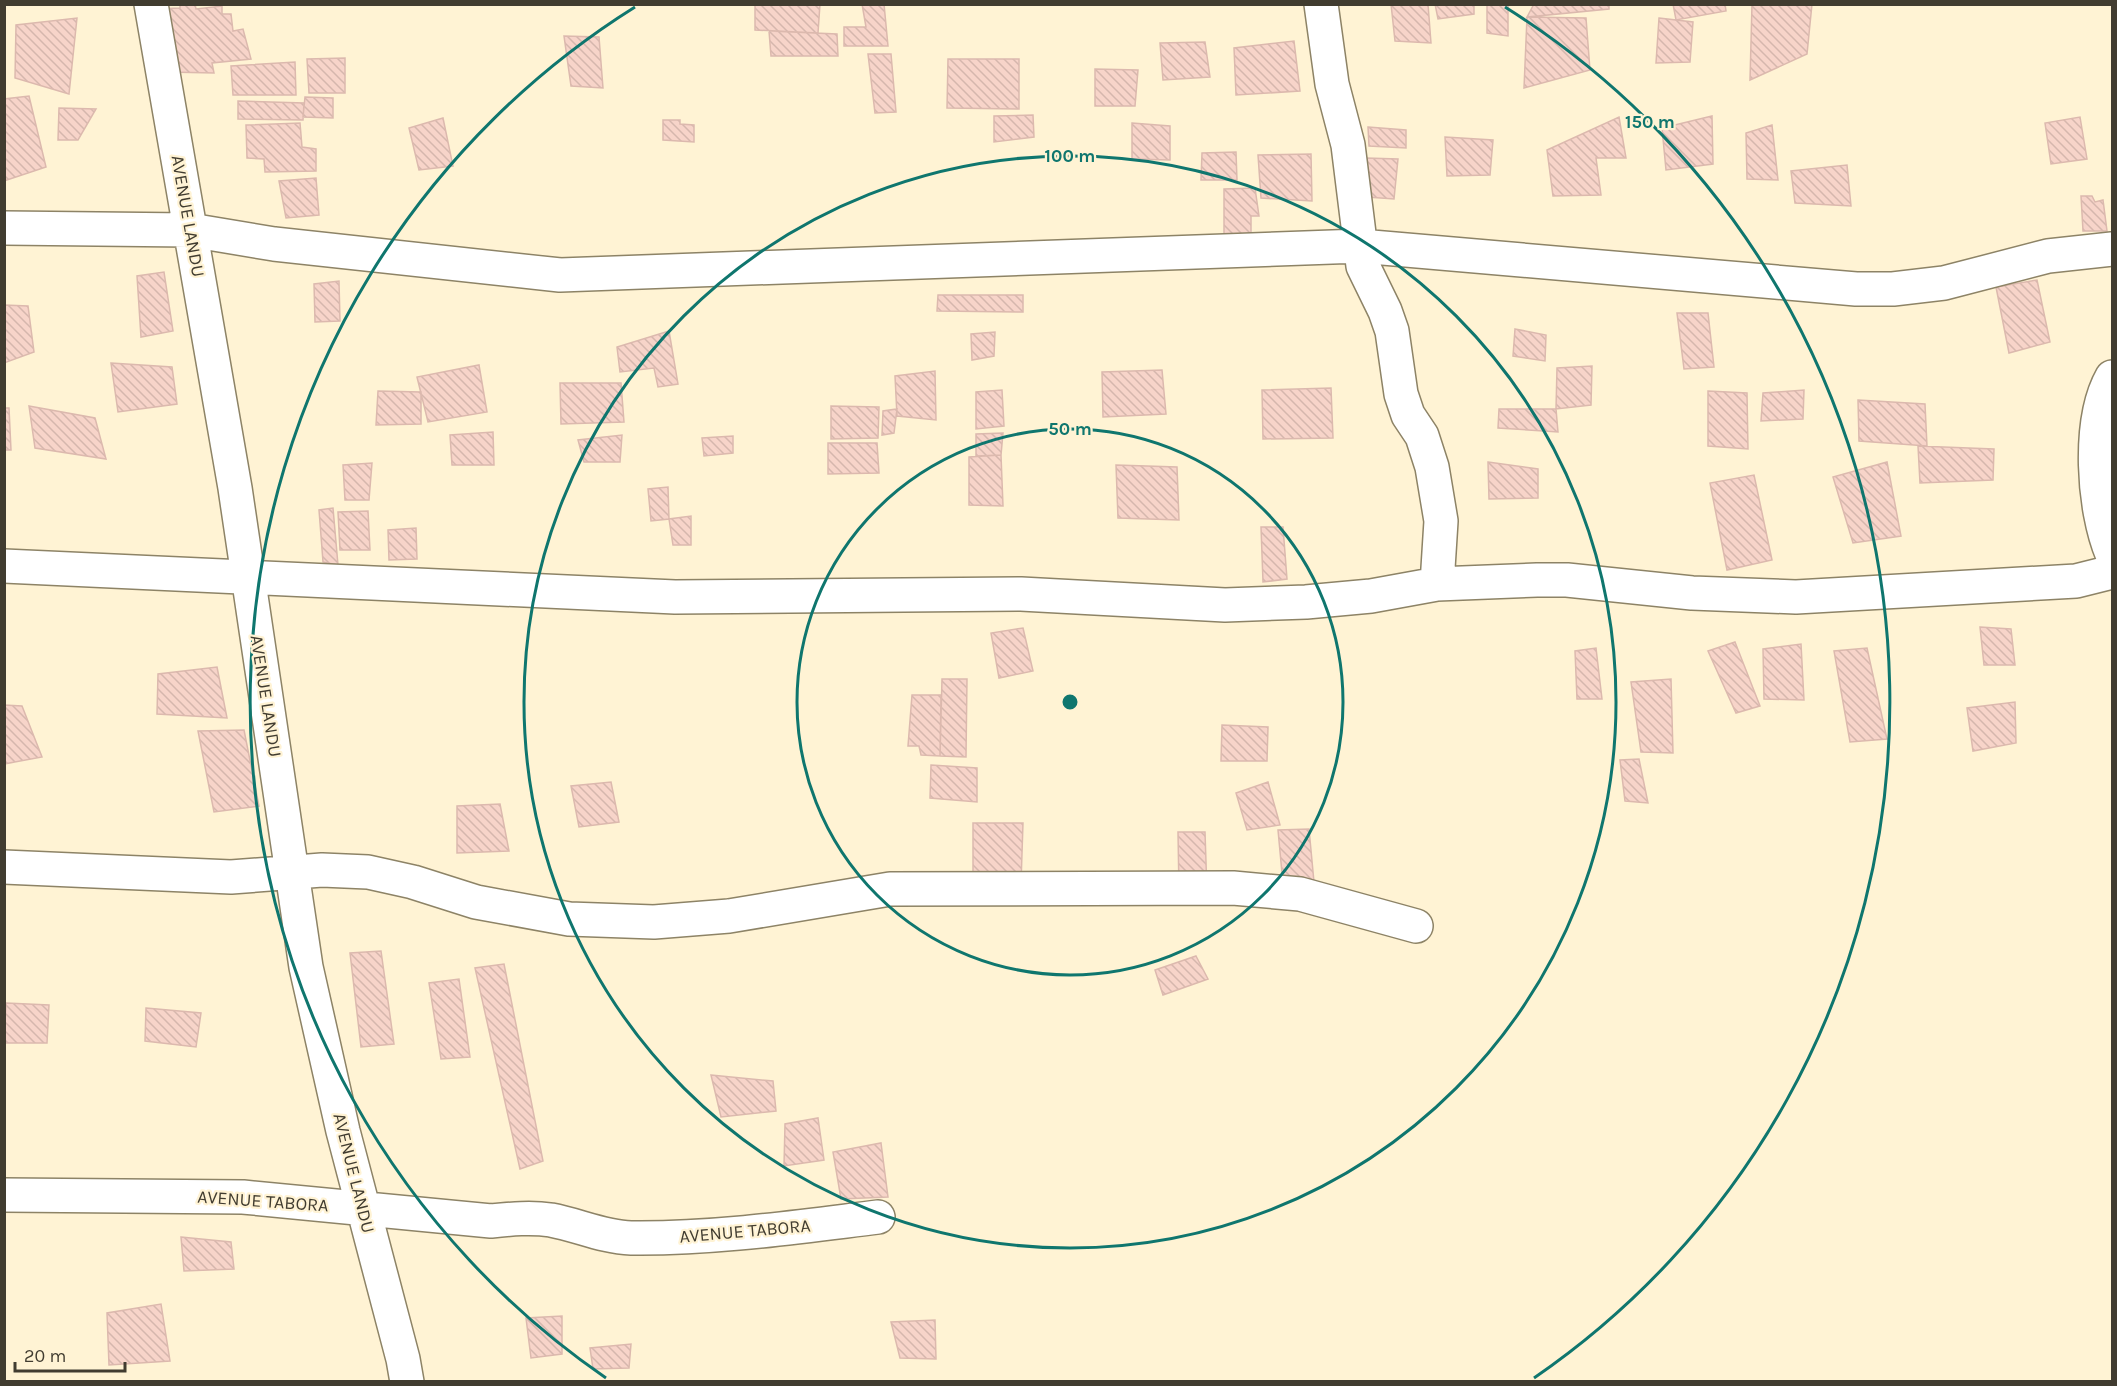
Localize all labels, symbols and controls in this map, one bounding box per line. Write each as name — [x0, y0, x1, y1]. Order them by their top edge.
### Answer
text: 150 m — [1625, 111, 1675, 133]
text: 100 m — [1045, 145, 1095, 167]
street label: AVENUE LANDU — [166, 153, 210, 279]
text: 50 m — [1048, 418, 1092, 440]
street label: AVENUE LANDU — [245, 633, 287, 759]
centre of rings — [1060, 692, 1080, 712]
street label: AVENUE LANDU — [328, 1111, 380, 1235]
street label: AVENUE TABORA — [197, 1185, 329, 1217]
street label: AVENUE TABORA — [679, 1214, 811, 1248]
scale bar — [15, 1335, 124, 1373]
text: 20 m — [24, 1345, 66, 1367]

